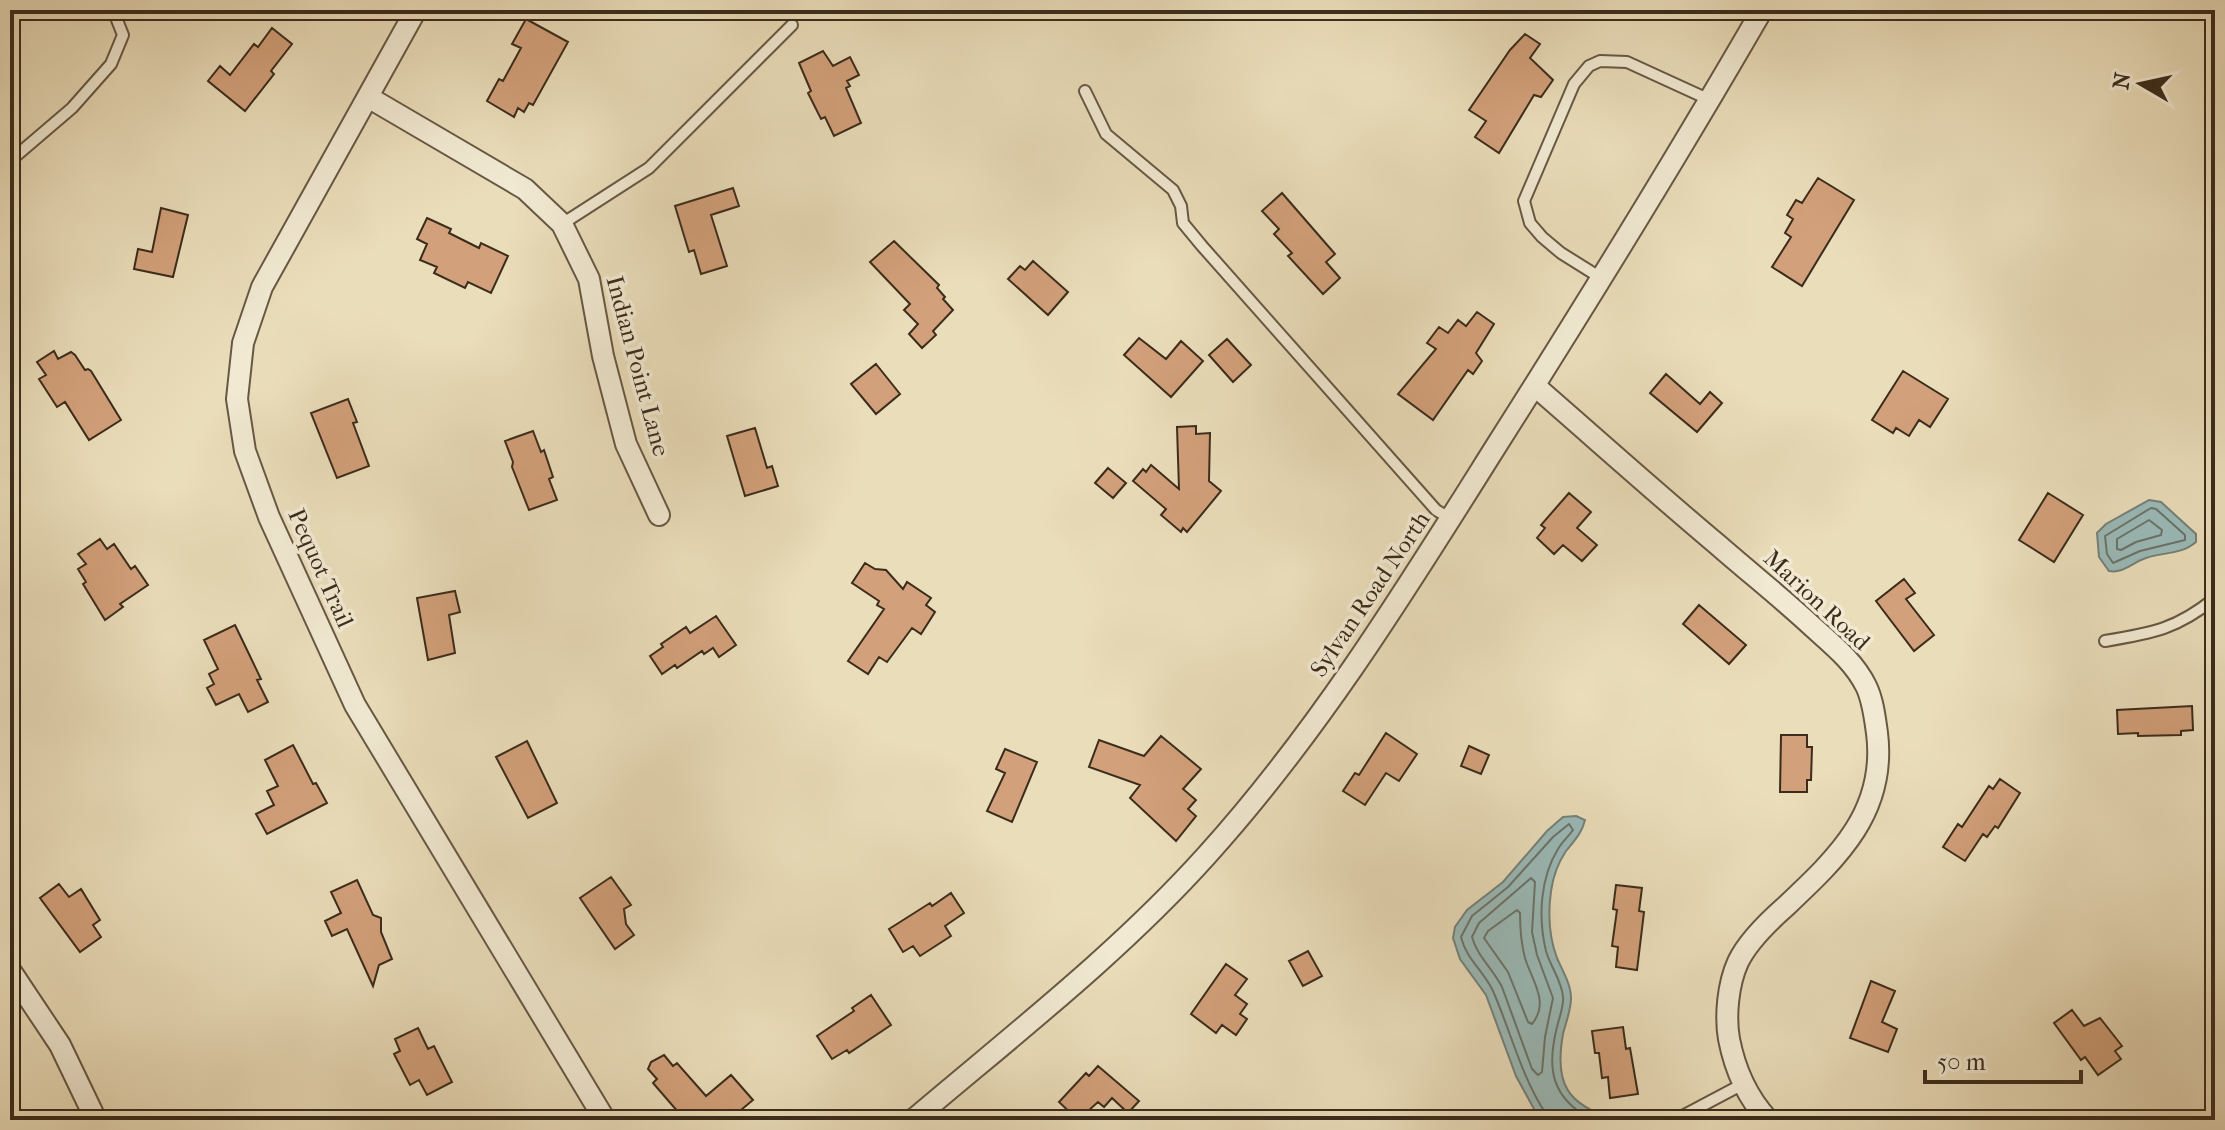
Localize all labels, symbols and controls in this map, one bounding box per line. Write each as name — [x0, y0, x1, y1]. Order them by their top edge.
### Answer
north arrow — [2101, 44, 2181, 124]
text: N — [2108, 70, 2136, 91]
street label: Indian Point Lane — [600, 273, 676, 459]
street label: Pequot Trail — [282, 504, 360, 632]
street label: Sylvan Road North — [1304, 505, 1436, 682]
street label: Marion Road — [1758, 544, 1876, 657]
scale bar — [1925, 1034, 2081, 1084]
text: 50 m — [1937, 1048, 1986, 1076]

